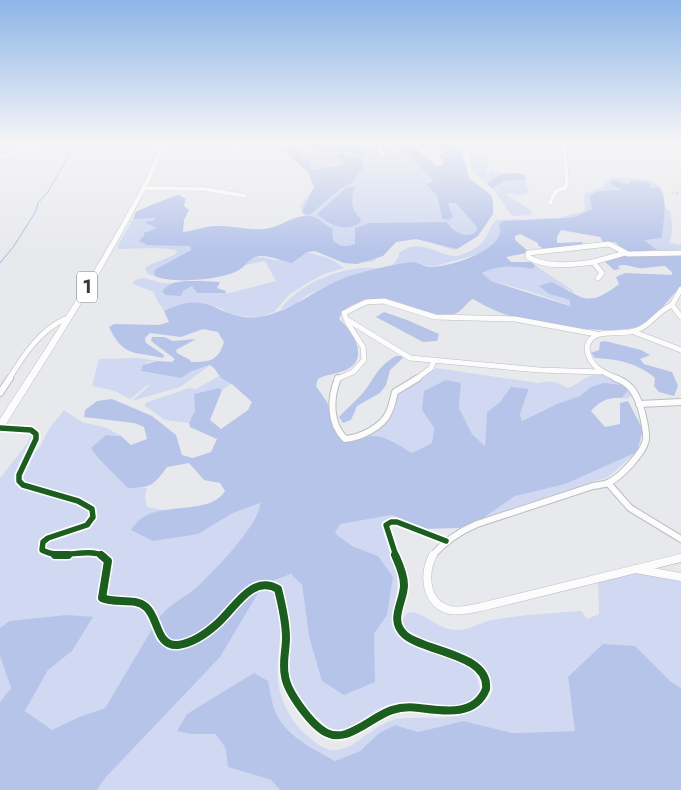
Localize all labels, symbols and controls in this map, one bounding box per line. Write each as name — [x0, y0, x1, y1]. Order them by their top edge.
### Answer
road number: 1 — [77, 272, 97, 302]

